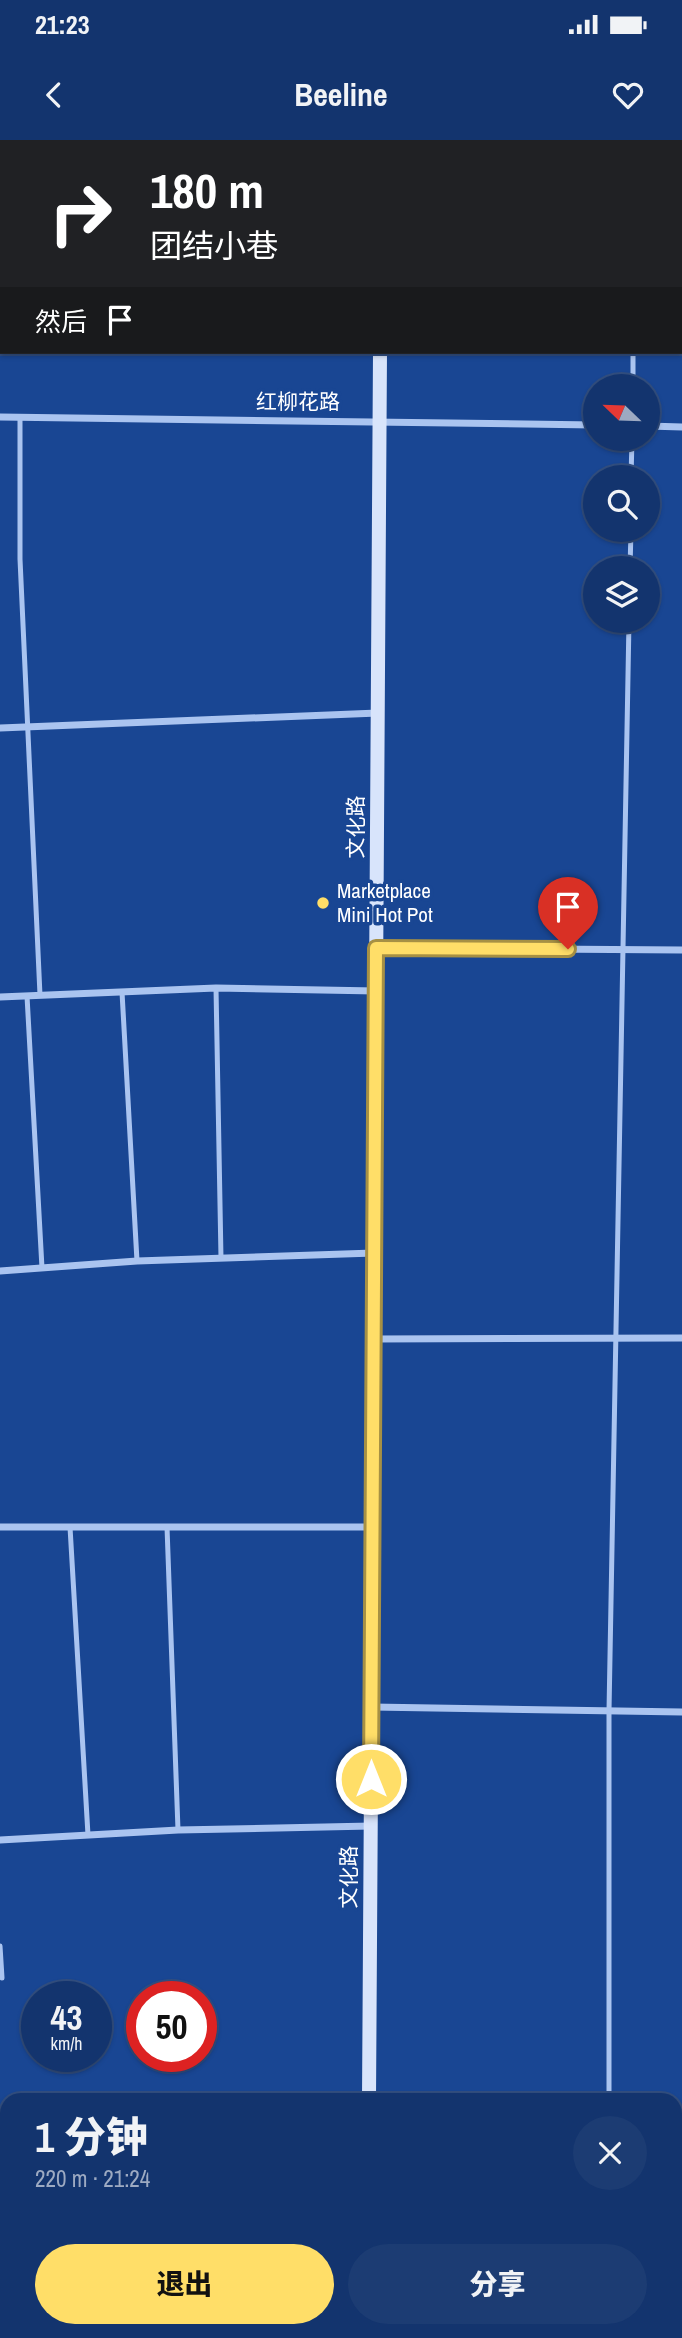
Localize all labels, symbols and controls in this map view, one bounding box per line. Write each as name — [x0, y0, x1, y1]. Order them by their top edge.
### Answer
text: 21:23 — [35, 7, 90, 42]
text: Beeline — [294, 73, 388, 116]
icon: back — [35, 76, 73, 114]
icon: heart — [609, 76, 647, 114]
text: 180 m — [150, 157, 264, 223]
icon: right — [35, 168, 126, 259]
text: 团结小巷 — [150, 224, 278, 267]
icon: arrive — [101, 301, 139, 339]
text: 然后 — [35, 304, 87, 339]
north arrow — [583, 374, 660, 452]
map controls — [583, 374, 660, 633]
street label: 红柳花路 — [256, 387, 340, 416]
button: search — [583, 465, 660, 542]
button: layers — [583, 556, 660, 633]
street label: 文化路 — [341, 796, 370, 859]
place label: Marketplace Mini Hot Pot — [337, 876, 433, 929]
pin — [538, 877, 598, 949]
icon: arrive — [549, 888, 587, 926]
marker: Marketplace Mini Hot Pot — [315, 895, 331, 911]
position arrow — [334, 1742, 408, 1816]
street label: 文化路 — [334, 1846, 363, 1909]
speed limit sign: 50 — [126, 1981, 217, 2072]
text: 43 — [51, 1994, 82, 2041]
text: km/h — [51, 2031, 83, 2056]
text: 1 分钟 — [35, 2109, 148, 2165]
button: close — [573, 2116, 647, 2190]
text: 220 m · 21:24 — [35, 2163, 150, 2194]
button: 退出 — [35, 2244, 334, 2324]
button: 分享 — [348, 2244, 647, 2324]

